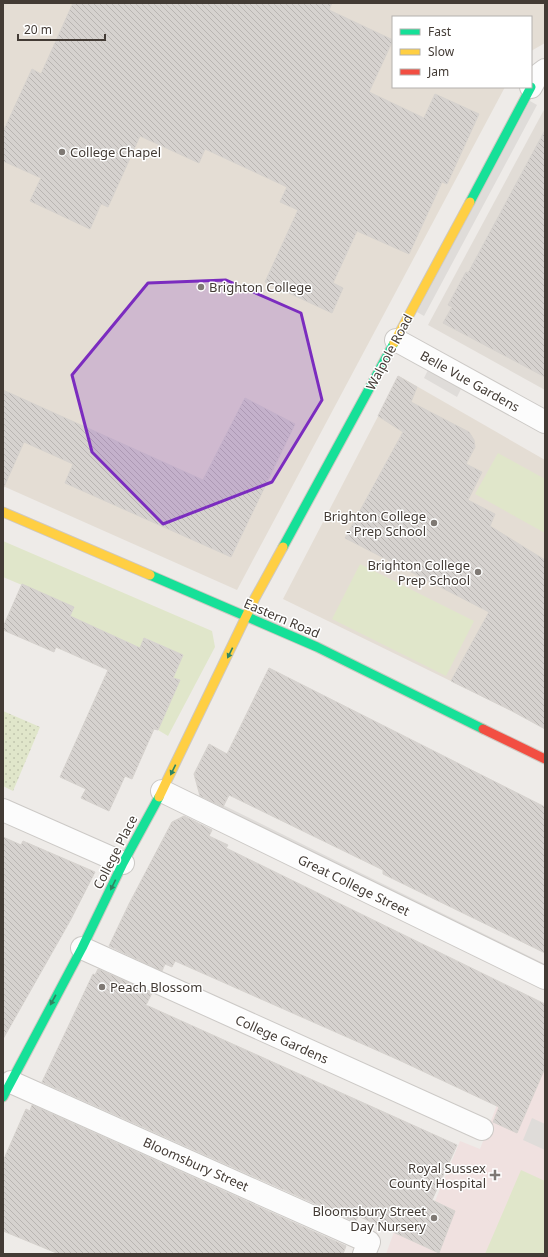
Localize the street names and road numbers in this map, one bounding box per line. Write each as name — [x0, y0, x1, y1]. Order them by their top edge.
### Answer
street label: Walpole Road — [361, 311, 417, 393]
street label: Belle Vue Gardens — [417, 346, 523, 416]
street label: Eastern Road — [241, 594, 323, 642]
street label: College Place — [89, 812, 141, 892]
street label: Great College Street — [295, 850, 413, 920]
street label: College Gardens — [233, 1010, 331, 1068]
street label: Bloomsbury Street — [140, 1133, 252, 1195]

